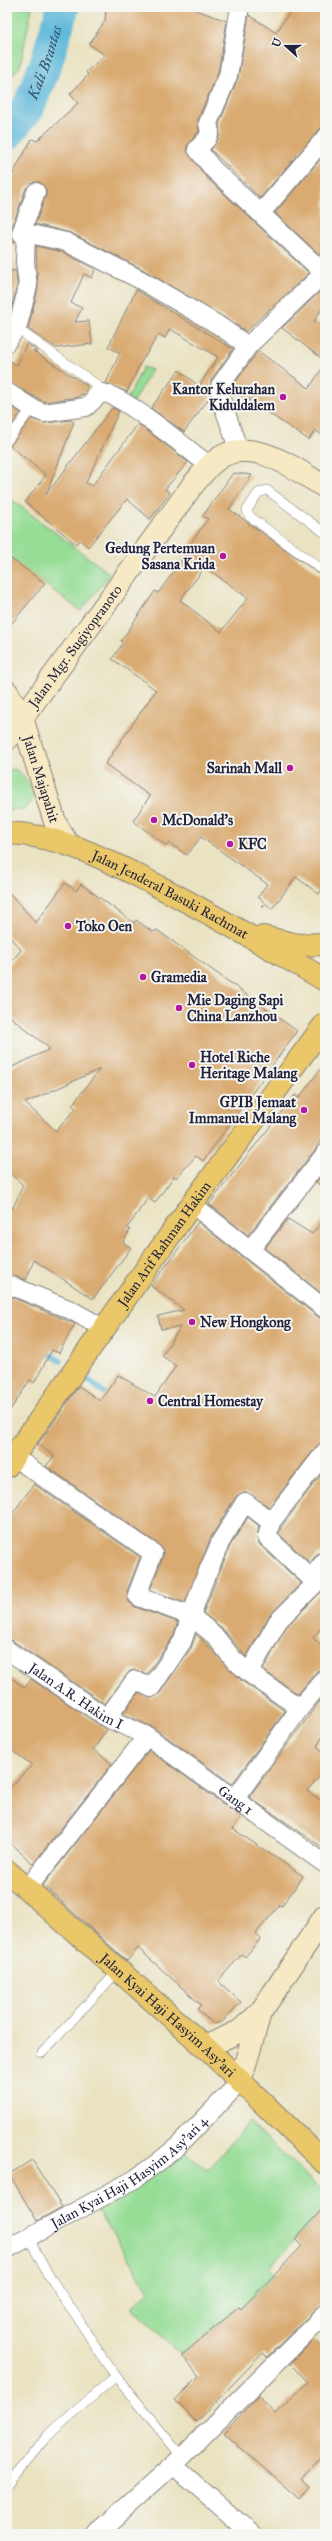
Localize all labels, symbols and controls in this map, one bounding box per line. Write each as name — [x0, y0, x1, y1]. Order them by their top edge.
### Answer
water label: Kali Brantas — [23, 23, 66, 103]
north arrow — [266, 26, 306, 66]
text: U — [270, 36, 285, 49]
place label: Kantor Kelurahan Kiduldalem — [172, 381, 275, 414]
marker: Kantor Kelurahan Kiduldalem — [278, 392, 288, 402]
place label: Gedung Pertemuan Sasana Krida — [105, 540, 216, 573]
marker: Gedung Pertemuan Sasana Krida — [218, 551, 228, 561]
street label: Jalan Mgr. Sugiyopranoto — [24, 582, 126, 713]
street label: Jalan Majapahit — [17, 731, 63, 825]
place label: Sarinah Mall — [207, 760, 283, 777]
marker: Sarinah Mall — [285, 763, 295, 773]
place label: McDonald's — [162, 812, 233, 829]
marker: McDonald's — [149, 815, 159, 825]
place label: KFC — [238, 836, 267, 853]
marker: KFC — [225, 839, 235, 849]
street label: Jalan Jenderal Basuki Rachmat — [87, 846, 251, 943]
place label: Toko Oen — [75, 918, 133, 935]
marker: Toko Oen — [63, 921, 73, 931]
place label: Gramedia — [151, 969, 208, 986]
marker: Gramedia — [138, 972, 148, 982]
place label: Mie Daging Sapi China Lanzhou — [187, 992, 283, 1025]
marker: Mie Daging Sapi China Lanzhou — [174, 1003, 184, 1013]
place label: Hotel Riche Heritage Malang — [200, 1049, 298, 1083]
marker: Hotel Riche Heritage Malang — [187, 1060, 197, 1070]
place label: GPIB Jemaat Immanuel Malang — [189, 1094, 296, 1128]
marker: GPIB Jemaat Immanuel Malang — [299, 1105, 309, 1115]
street label: Jalan Arif Rahman Hakim — [113, 1178, 215, 1312]
place label: New Hongkong — [200, 1314, 291, 1332]
marker: New Hongkong — [187, 1317, 197, 1327]
place label: Central Homestay — [158, 1393, 264, 1411]
marker: Central Homestay — [145, 1396, 155, 1406]
street label: Jalan A.R. Hakim I — [23, 1658, 126, 1733]
street label: Gang 1 — [215, 1782, 256, 1819]
street label: Jalan Kyai Haji Hasyim Asy'ari — [94, 1948, 239, 2081]
street label: Jalan Kyai Haji Hasyim Asy'ari 4 — [46, 2112, 212, 2234]

